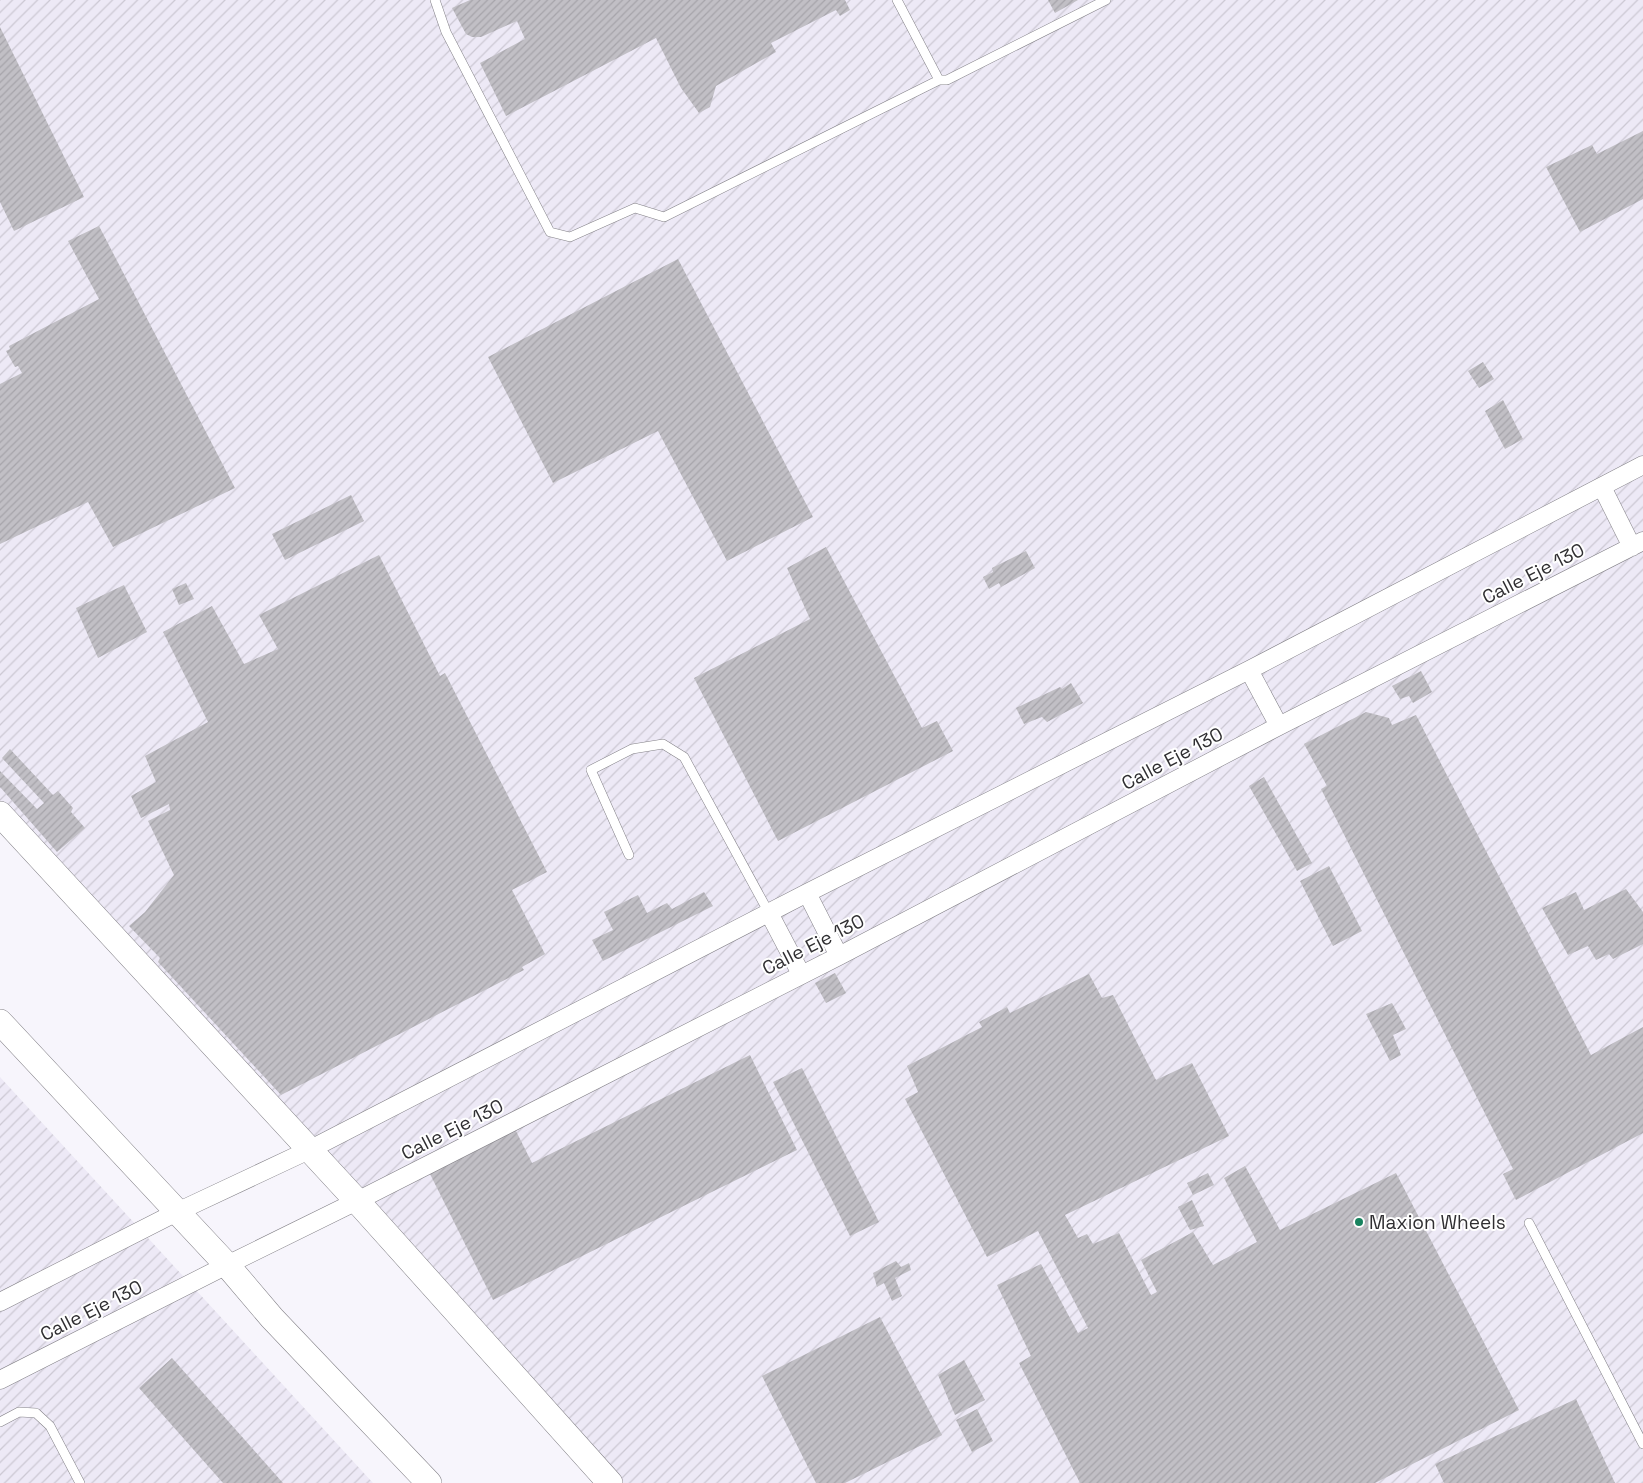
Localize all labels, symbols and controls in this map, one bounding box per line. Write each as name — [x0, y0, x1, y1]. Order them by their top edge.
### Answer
street label: Calle Eje 130 — [1478, 537, 1589, 610]
street label: Calle Eje 130 — [1117, 721, 1227, 796]
street label: Calle Eje 130 — [758, 908, 869, 981]
street label: Calle Eje 130 — [397, 1093, 508, 1166]
place label: Maxion Wheels — [1369, 1210, 1506, 1235]
marker: Maxion Wheels — [1353, 1216, 1365, 1228]
street label: Calle Eje 130 — [36, 1274, 147, 1347]

